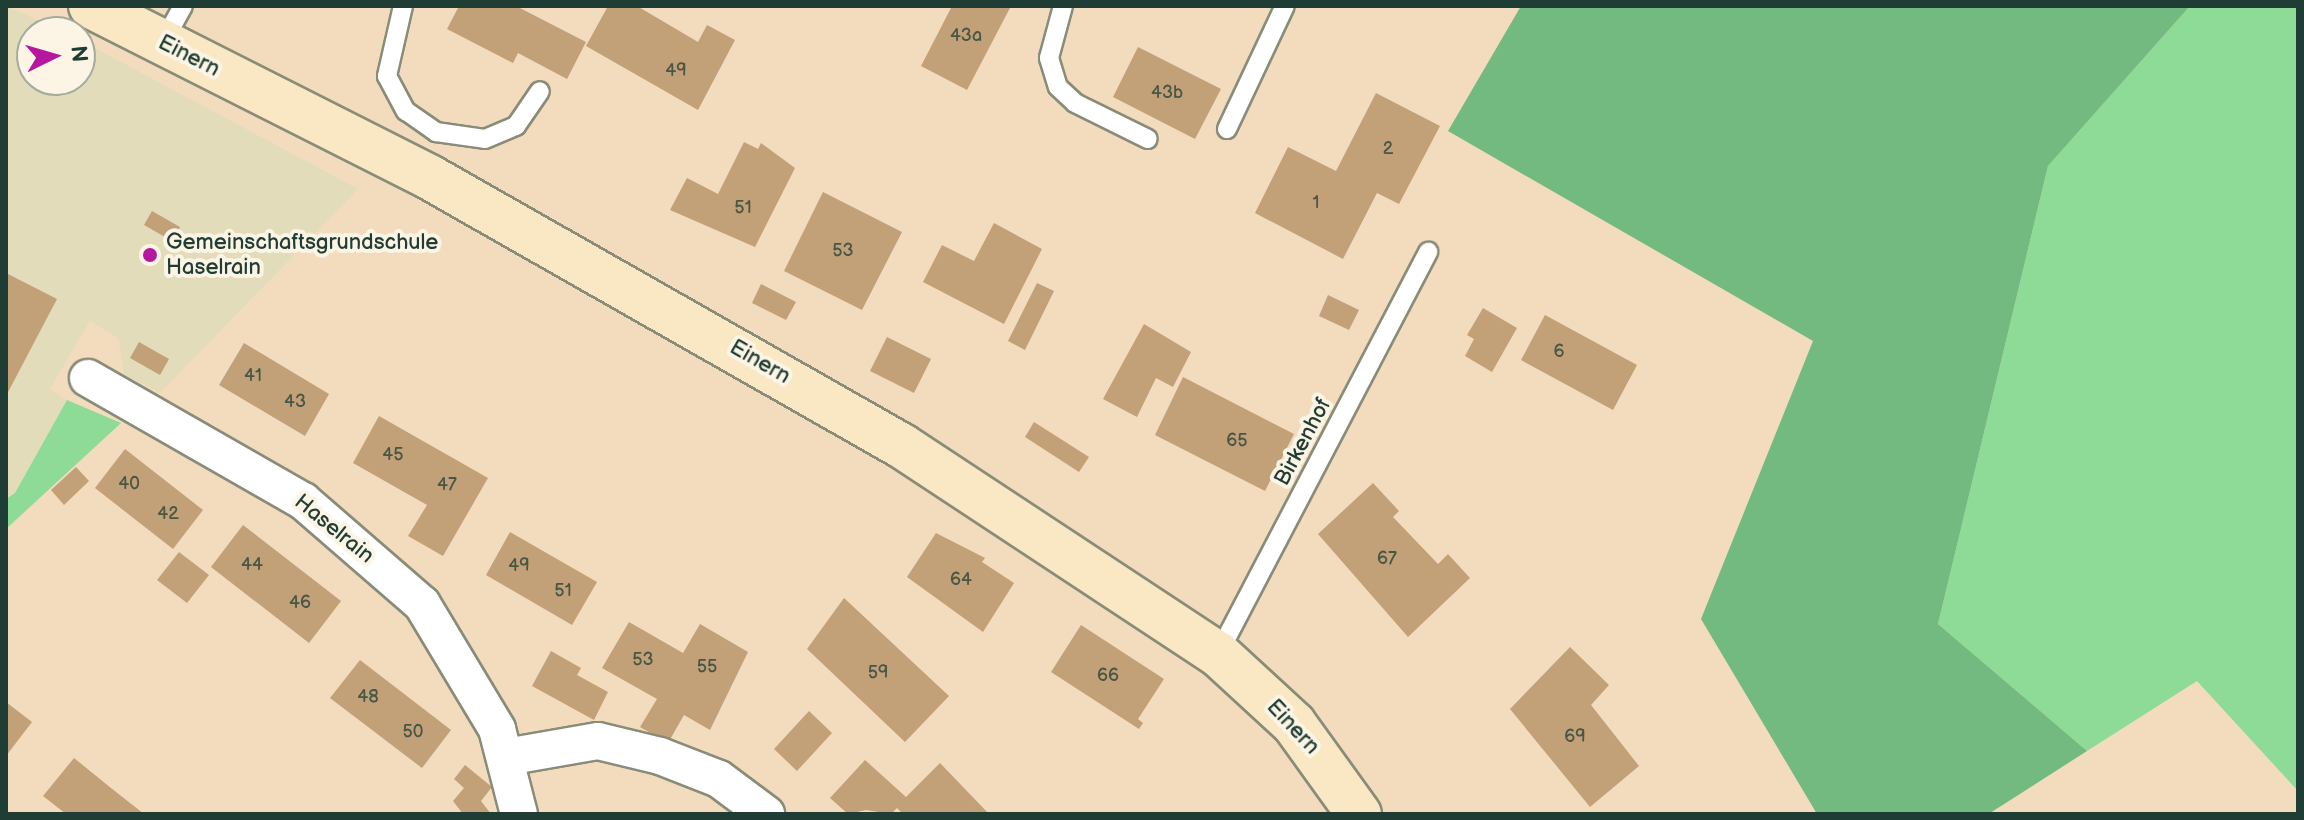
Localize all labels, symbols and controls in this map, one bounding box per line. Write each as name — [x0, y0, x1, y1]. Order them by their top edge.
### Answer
north arrow — [16, 16, 96, 96]
house number: 43a — [950, 25, 982, 47]
street label: Einern — [154, 29, 224, 83]
text: N — [64, 45, 93, 63]
house number: 49 — [665, 60, 687, 82]
house number: 43b — [1151, 82, 1183, 104]
house number: 2 — [1383, 138, 1393, 160]
house number: 1 — [1313, 192, 1319, 214]
house number: 51 — [734, 197, 752, 219]
place label: Gemeinschaftsgrundschule Haselrain — [166, 229, 438, 280]
house number: 53 — [832, 240, 854, 262]
marker: Gemeinschaftsgrundschule Haselrain — [141, 246, 159, 264]
street label: Einern — [725, 334, 795, 390]
house number: 6 — [1554, 341, 1564, 363]
house number: 41 — [244, 365, 262, 387]
house number: 43 — [284, 391, 306, 413]
street label: Birkenhof — [1269, 394, 1337, 490]
house number: 65 — [1226, 430, 1248, 452]
house number: 45 — [382, 444, 404, 466]
house number: 40 — [118, 473, 140, 495]
house number: 47 — [437, 474, 457, 496]
street label: Haselrain — [289, 489, 379, 569]
house number: 42 — [157, 503, 179, 525]
house number: 67 — [1377, 548, 1397, 570]
house number: 44 — [241, 554, 263, 576]
house number: 49 — [508, 555, 530, 577]
house number: 64 — [950, 569, 972, 591]
house number: 51 — [554, 580, 572, 602]
house number: 46 — [289, 592, 311, 614]
house number: 53 — [632, 649, 654, 671]
house number: 55 — [697, 656, 717, 678]
house number: 59 — [868, 662, 888, 684]
house number: 66 — [1097, 665, 1119, 687]
house number: 48 — [357, 686, 379, 708]
street label: Einern — [1261, 694, 1325, 760]
house number: 50 — [403, 721, 423, 743]
house number: 69 — [1564, 726, 1586, 748]

